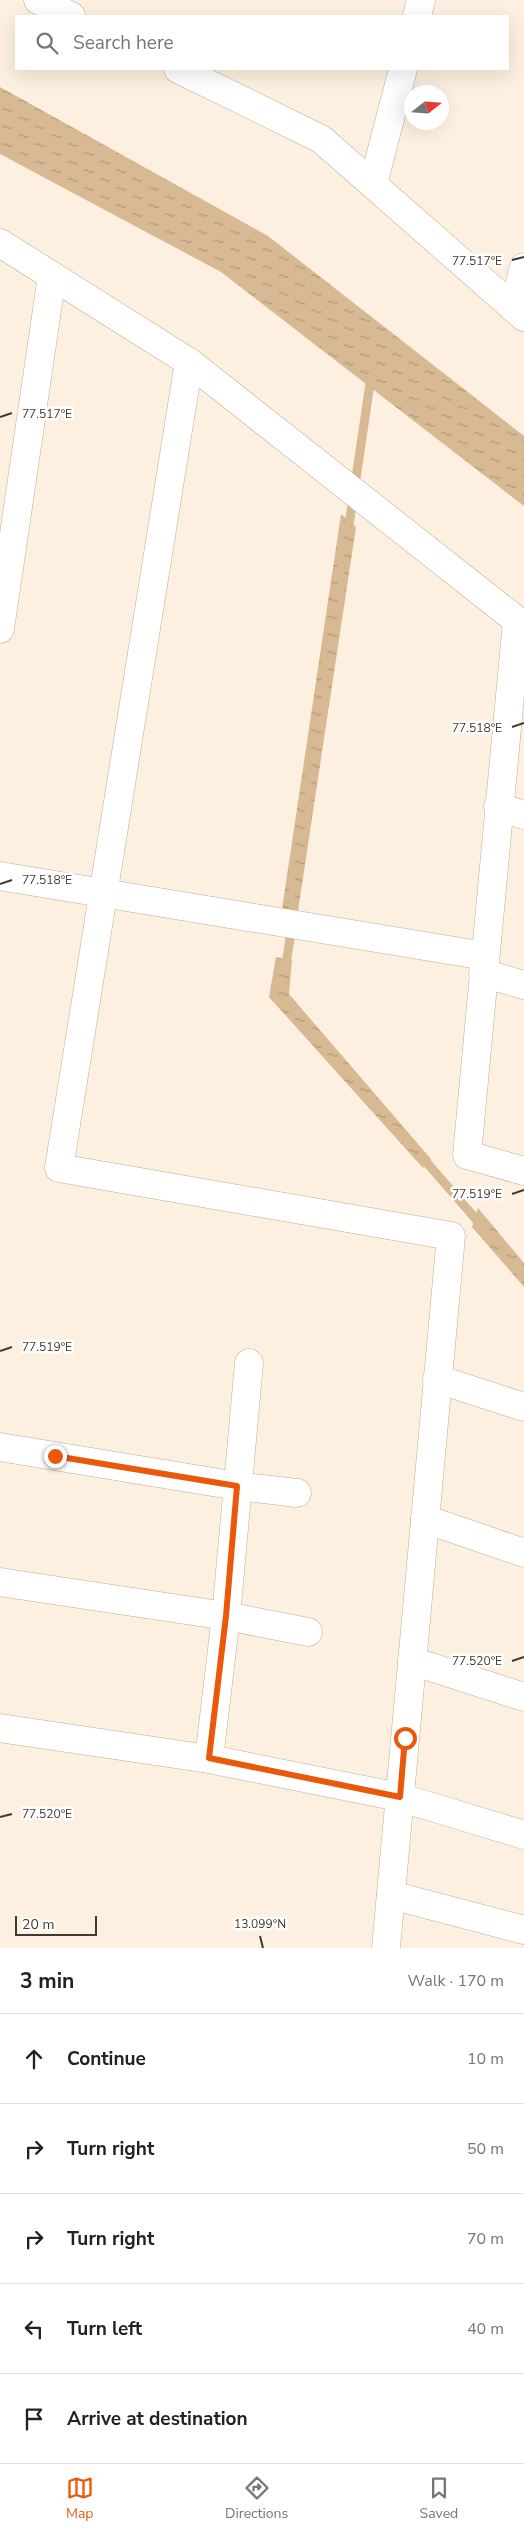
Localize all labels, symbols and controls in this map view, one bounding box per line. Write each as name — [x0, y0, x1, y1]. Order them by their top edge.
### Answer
search box — [15, 15, 509, 70]
icon: search — [33, 29, 61, 57]
text: Search here — [73, 30, 174, 56]
north arrow — [404, 85, 449, 130]
text: 77.517°E — [452, 253, 502, 269]
text: 77.517°E — [22, 406, 72, 422]
text: 77.518°E — [452, 720, 502, 736]
text: 77.518°E — [22, 872, 72, 888]
text: 77.519°E — [452, 1186, 502, 1202]
text: 77.519°E — [22, 1339, 72, 1355]
route end — [44, 1445, 67, 1468]
text: 77.520°E — [452, 1653, 502, 1669]
route start — [394, 1727, 417, 1750]
text: 77.520°E — [22, 1806, 72, 1822]
scale bar — [15, 1913, 98, 1936]
text: 20 m — [22, 1915, 54, 1934]
text: 13.099°N — [234, 1916, 286, 1932]
text: 3 min — [20, 1967, 74, 1995]
text: Walk · 170 m — [408, 1970, 504, 1992]
icon: ahead — [20, 2045, 48, 2073]
text: Continue — [67, 2046, 146, 2072]
text: 10 m — [467, 2048, 504, 2070]
icon: right — [20, 2135, 48, 2163]
text: Turn right — [67, 2136, 154, 2162]
text: 50 m — [467, 2138, 504, 2160]
icon: right — [20, 2225, 48, 2253]
text: Turn right — [67, 2226, 154, 2252]
text: 70 m — [467, 2228, 504, 2250]
icon: left — [20, 2315, 48, 2343]
text: Turn left — [67, 2316, 142, 2342]
text: 40 m — [467, 2318, 504, 2340]
icon: arrive — [20, 2405, 48, 2433]
text: Arrive at destination — [67, 2406, 248, 2432]
tab: Map — [66, 2474, 94, 2523]
tab: Directions — [225, 2474, 288, 2523]
tab: Saved — [420, 2474, 458, 2523]

